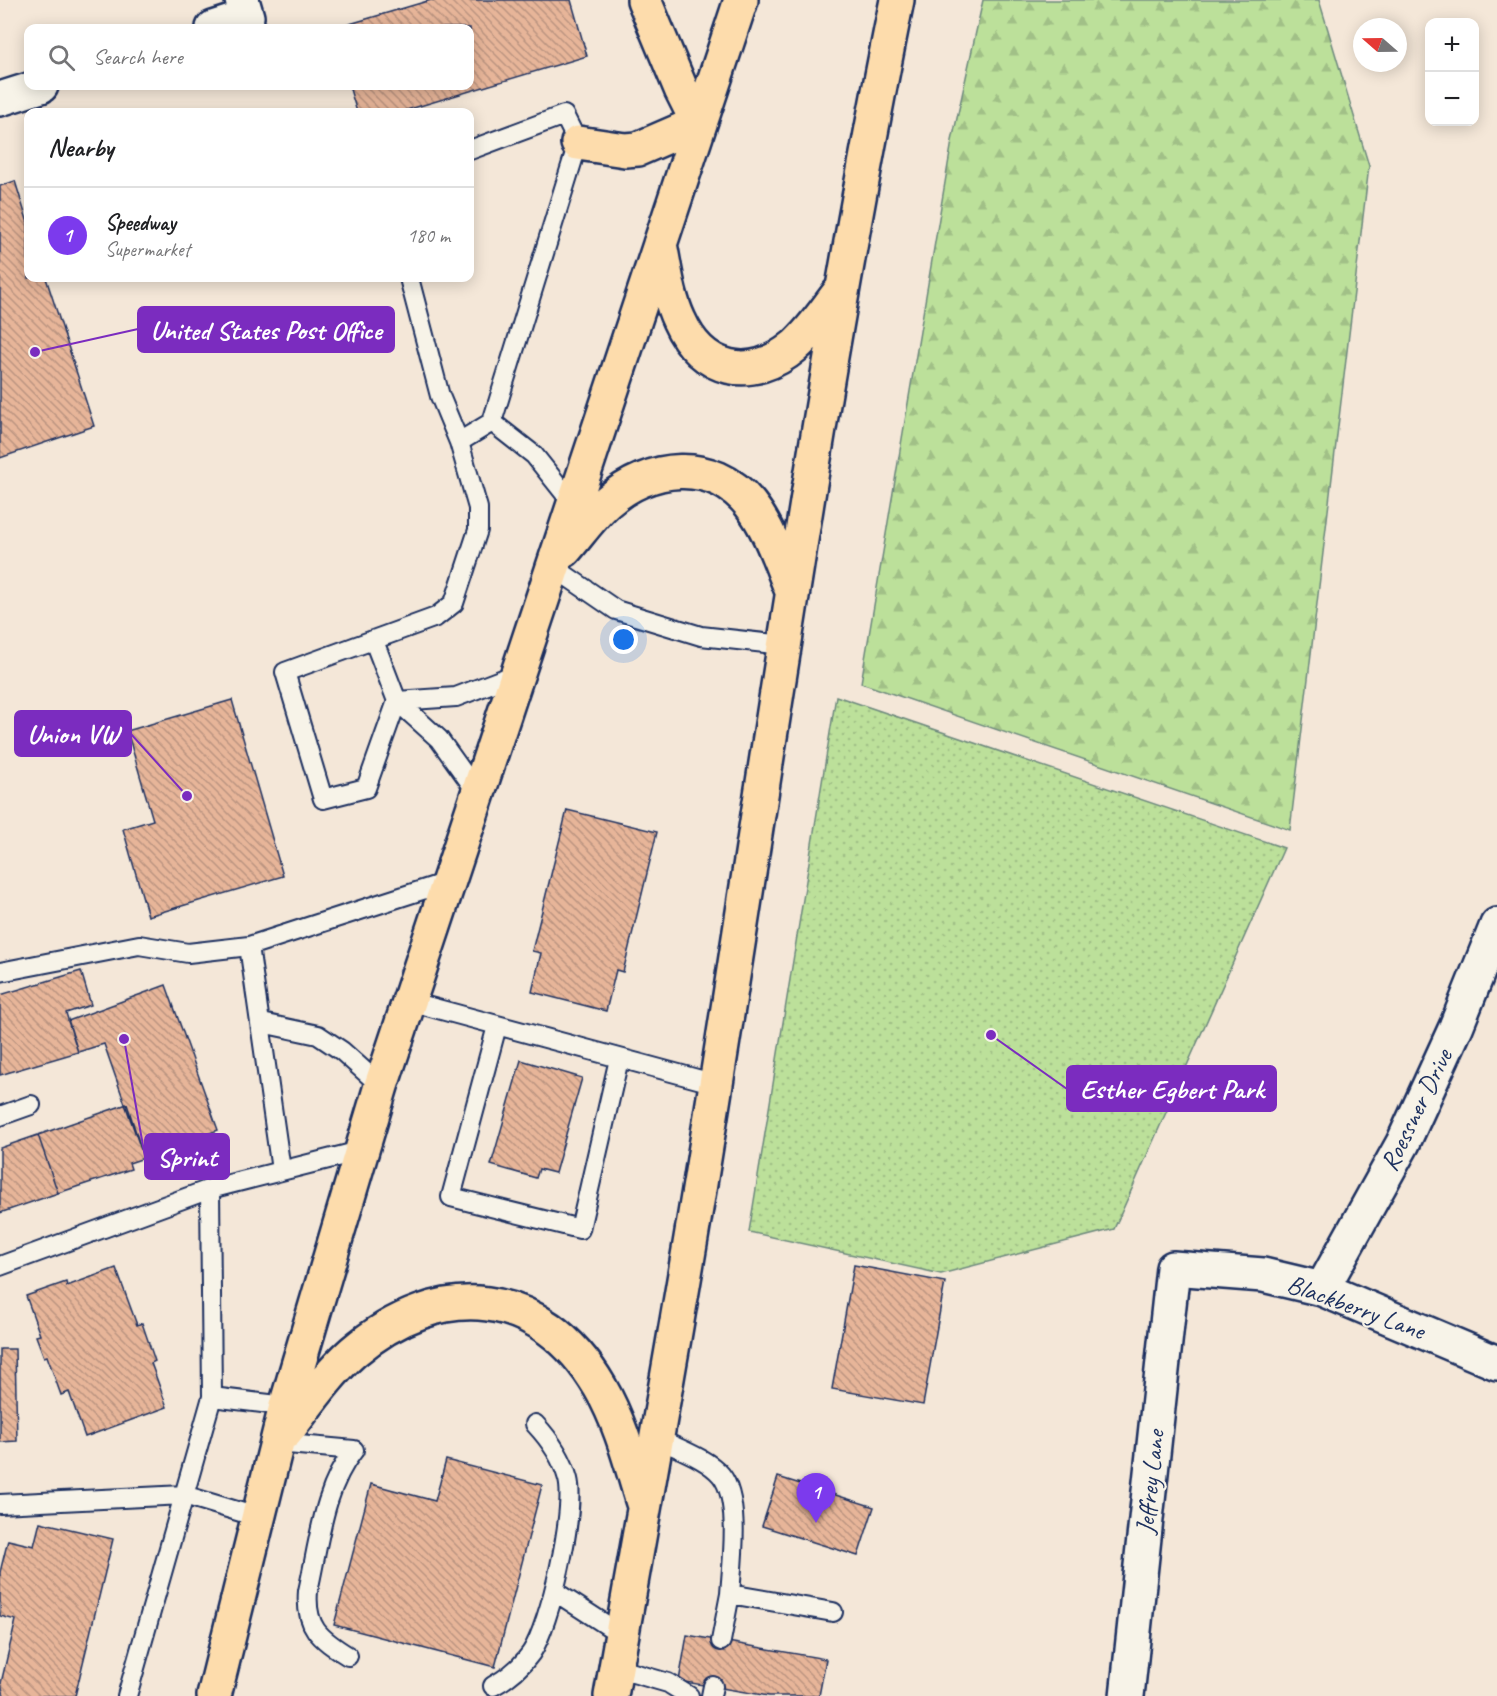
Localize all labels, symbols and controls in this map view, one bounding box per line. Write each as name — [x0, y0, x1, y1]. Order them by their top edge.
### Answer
north arrow — [1353, 18, 1407, 72]
map controls — [1425, 18, 1479, 126]
button: + — [1425, 18, 1479, 72]
search box — [24, 24, 474, 90]
icon: search — [45, 41, 78, 74]
text: Search here — [93, 43, 183, 71]
button: − — [1425, 72, 1479, 126]
text: Nearby — [48, 131, 113, 164]
text: Speedway — [105, 209, 176, 237]
text: 1 — [63, 223, 72, 248]
text: 180 m — [407, 223, 450, 248]
text: Supermarket — [105, 237, 190, 262]
callout: United States Post Office — [138, 307, 394, 352]
text: United States Post Office — [150, 313, 385, 347]
your location — [609, 625, 638, 654]
callout: Union VW — [15, 711, 131, 756]
text: Union VW — [27, 717, 123, 751]
street label: Roessner Drive — [1372, 1042, 1460, 1176]
callout: Esther Egbert Park — [1067, 1066, 1276, 1111]
text: Esther Egbert Park — [1080, 1072, 1267, 1106]
callout: Sprint — [145, 1134, 229, 1179]
text: Sprint — [157, 1140, 220, 1174]
street label: Blackberry Lane — [1283, 1267, 1432, 1348]
street label: Jeffrey Lane — [1128, 1426, 1172, 1537]
pin: 1 — [796, 1474, 836, 1523]

